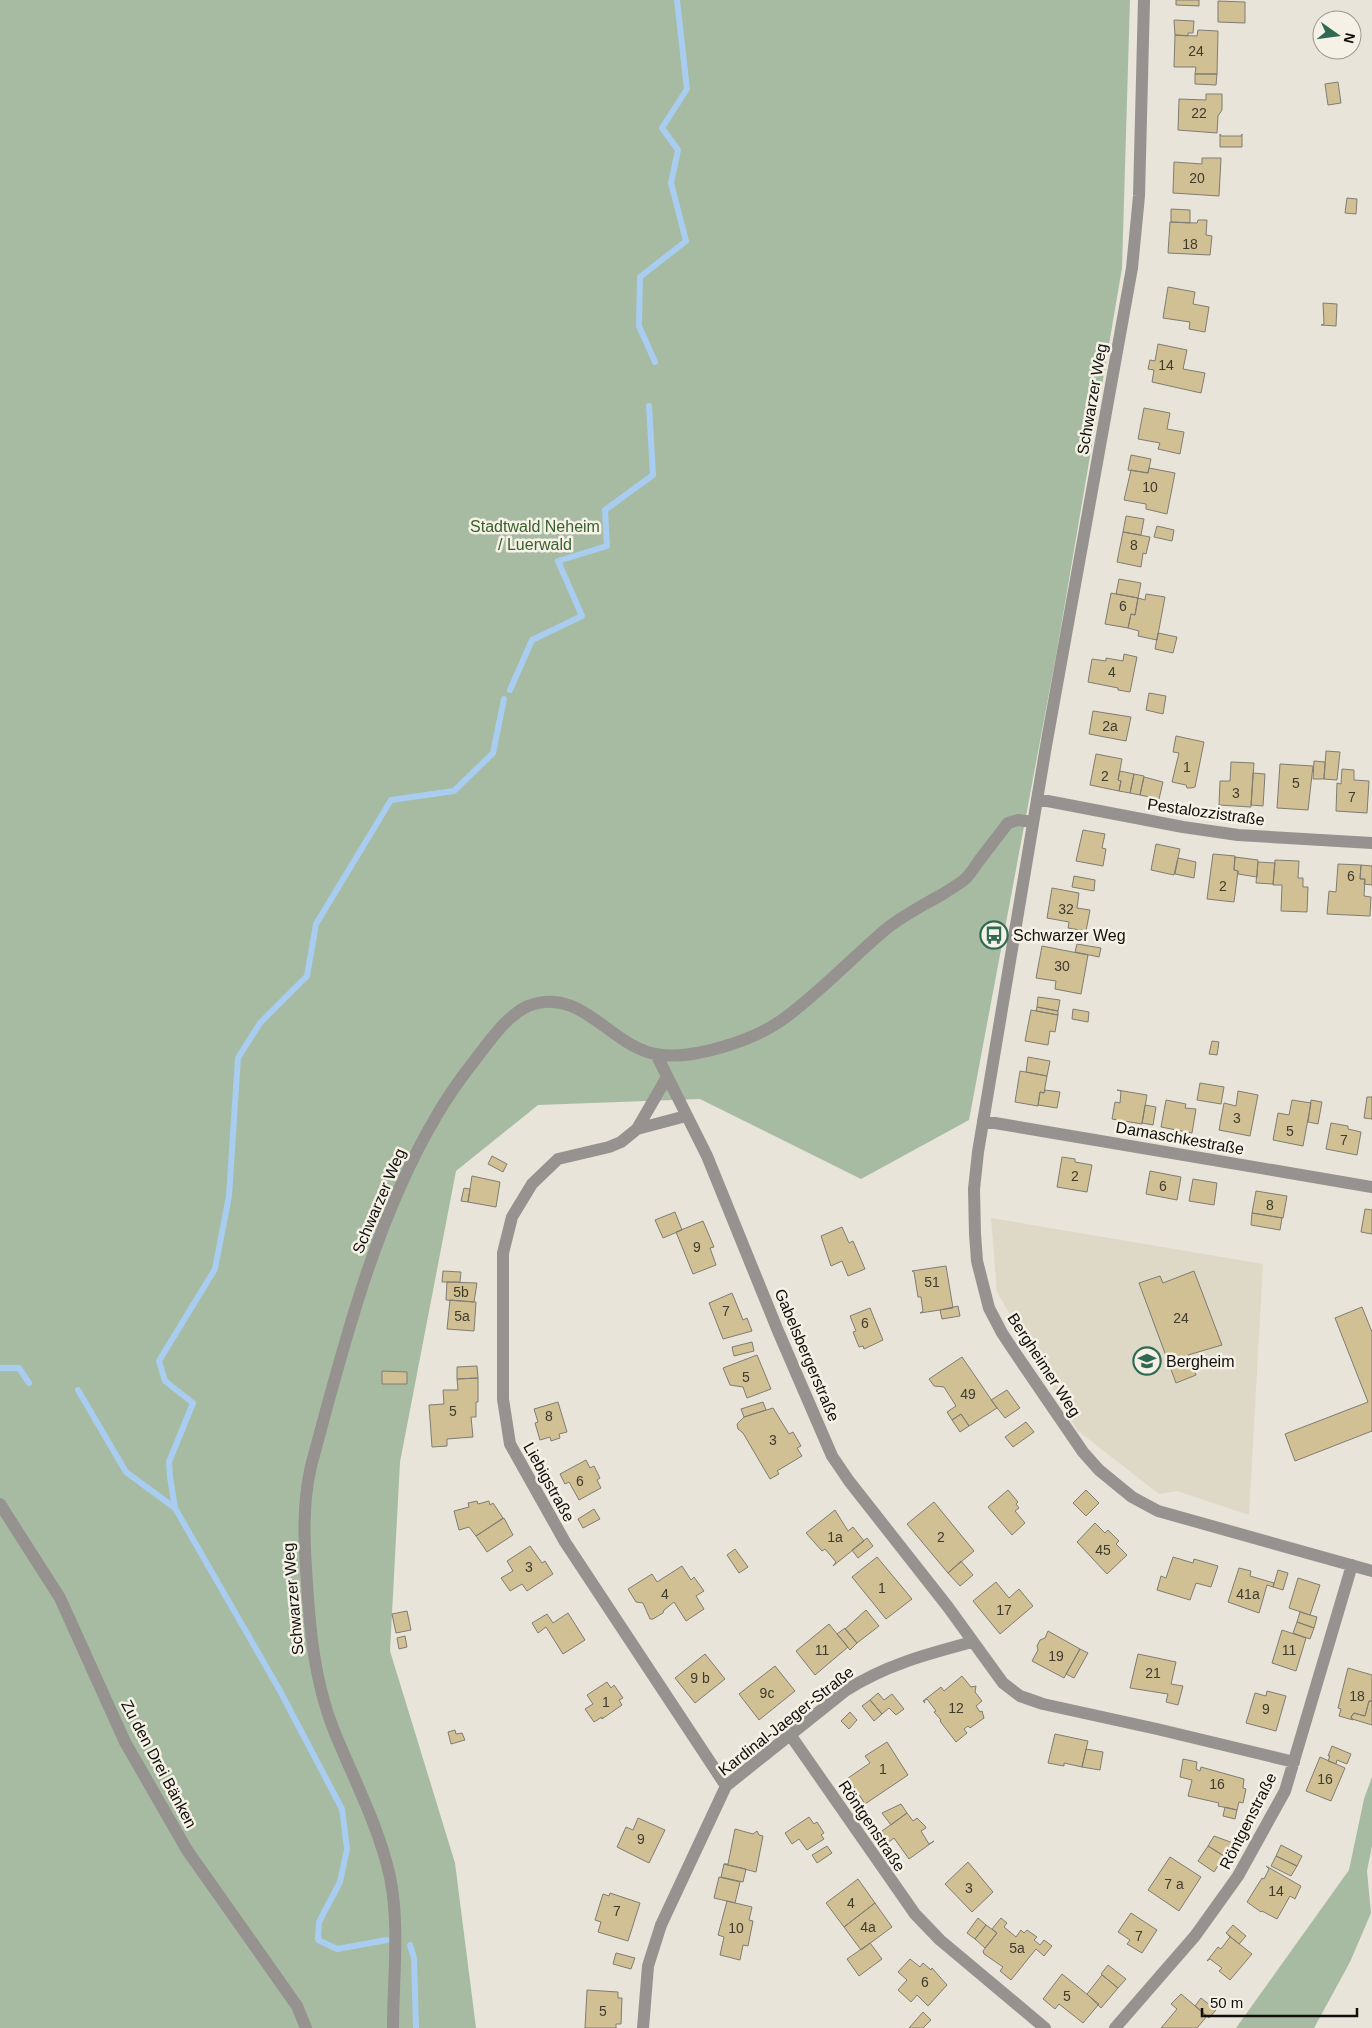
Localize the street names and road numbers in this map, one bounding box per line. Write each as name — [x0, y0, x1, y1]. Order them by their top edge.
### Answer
street label: Schwarzer Weg — [1074, 342, 1110, 456]
street label: Pestalozzistraße — [1146, 795, 1266, 829]
street label: Damaschkestraße — [1115, 1118, 1245, 1158]
street label: Schwarzer Weg — [349, 1146, 409, 1256]
street label: Gabelsbergerstraße — [771, 1286, 843, 1424]
street label: Bergheimer Weg — [1004, 1310, 1084, 1420]
street label: Liebigstraße — [520, 1439, 578, 1525]
street label: Schwarzer Weg — [280, 1542, 306, 1656]
street label: Kardinal-Jaeger-Straße — [715, 1663, 857, 1779]
street label: Zu den Drei Bänken — [118, 1697, 200, 1831]
street label: Röntgenstraße — [1216, 1770, 1280, 1872]
street label: Röntgenstraße — [835, 1777, 909, 1875]

